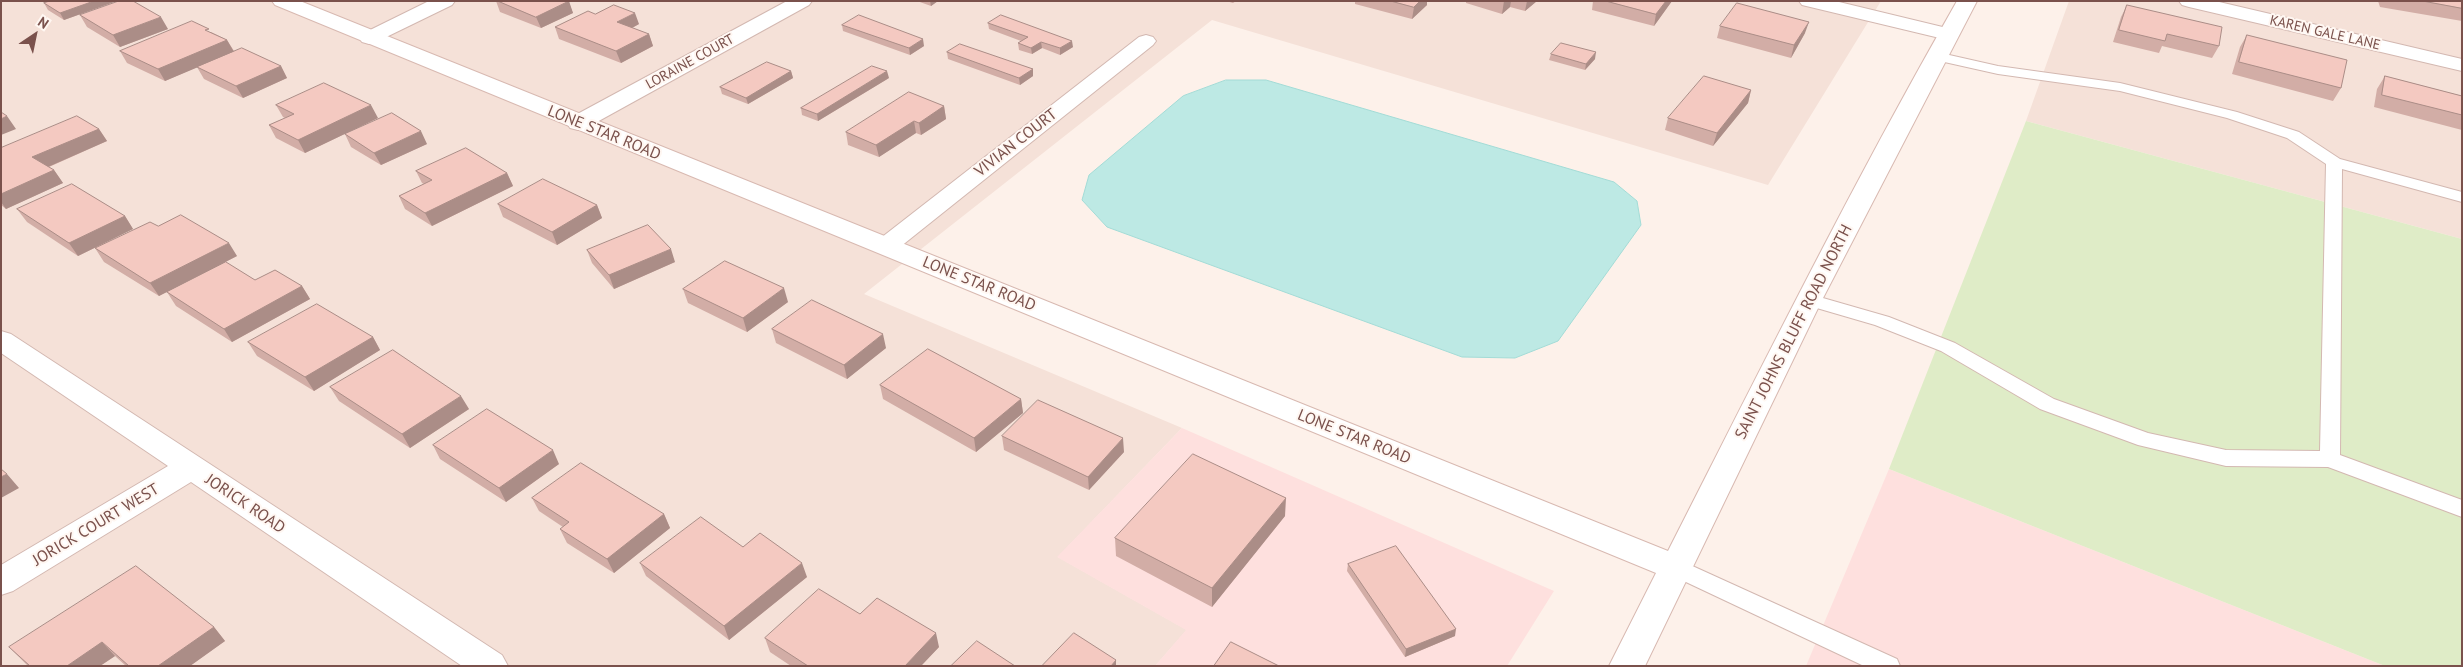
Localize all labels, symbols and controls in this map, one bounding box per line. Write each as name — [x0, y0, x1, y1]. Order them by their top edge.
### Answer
north arrow — [10, 10, 60, 60]
street label: KAREN GALE LANE — [2268, 12, 2382, 54]
text: N — [35, 13, 52, 33]
street label: LORAINE COURT — [643, 31, 737, 93]
street label: LONE STAR ROAD — [545, 102, 663, 164]
street label: VIVIAN COURT — [971, 105, 1061, 181]
street label: SAINT JOHNS BLUFF ROAD NORTH — [1731, 221, 1857, 443]
street label: LONE STAR ROAD — [920, 253, 1038, 315]
street label: LONE STAR ROAD — [1295, 406, 1413, 468]
street label: JORICK ROAD — [201, 470, 289, 538]
street label: JORICK COURT WEST — [29, 480, 163, 570]

